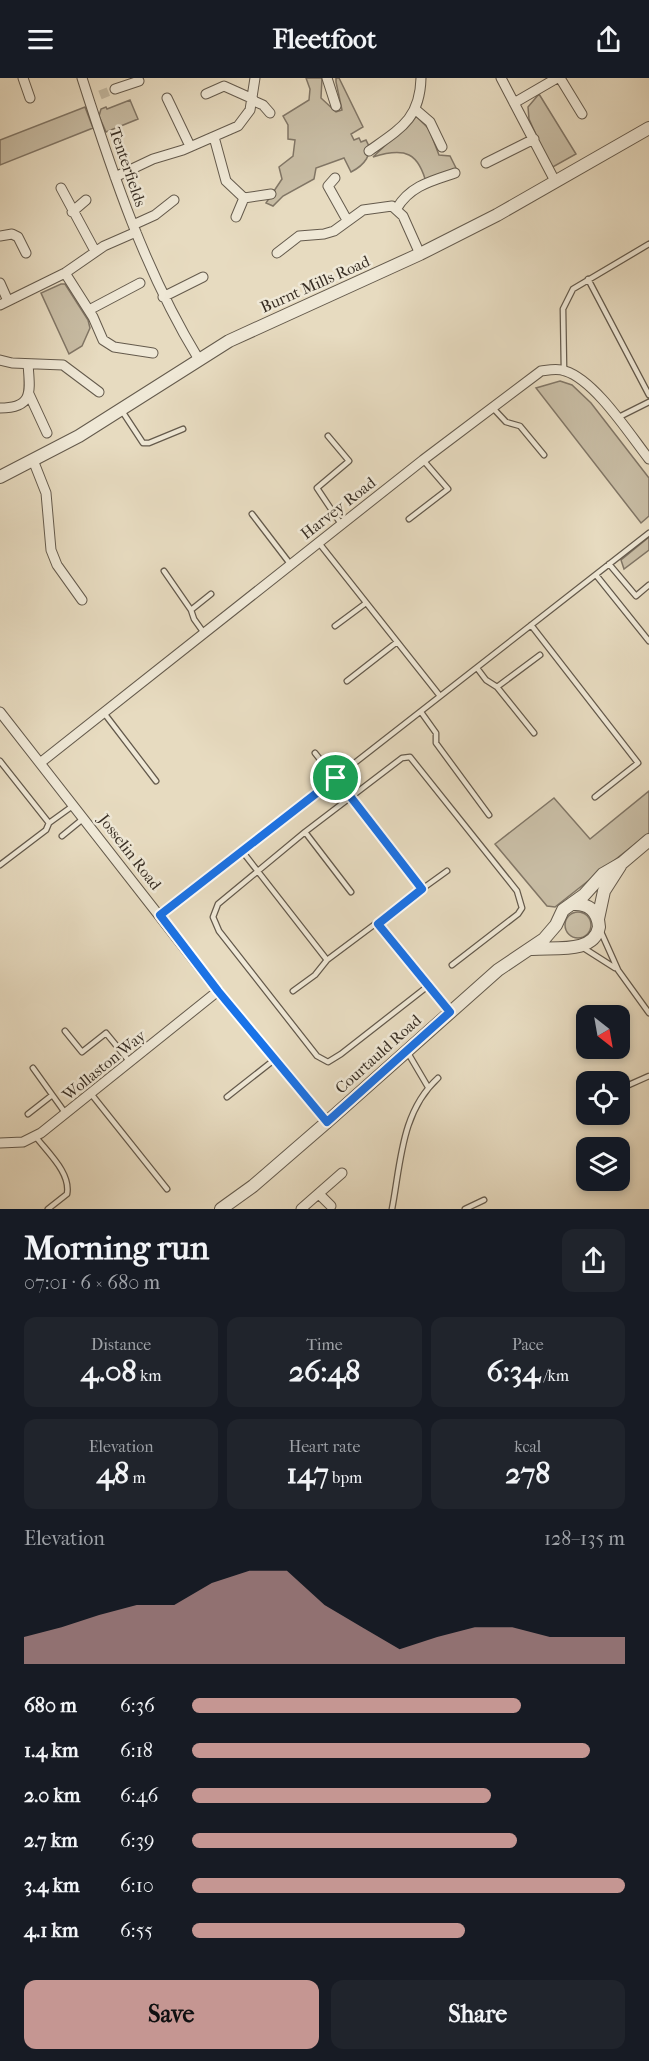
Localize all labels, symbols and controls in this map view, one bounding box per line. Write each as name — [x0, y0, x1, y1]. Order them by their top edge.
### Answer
icon: menu — [24, 23, 57, 56]
text: Fleetfoot — [273, 23, 376, 55]
icon: share — [592, 23, 625, 56]
street label: Tenterfields — [106, 125, 150, 209]
street label: Burnt Mills Road — [257, 251, 373, 317]
street label: Harvey Road — [297, 473, 379, 543]
pin — [310, 752, 361, 803]
icon: arrive — [319, 761, 352, 794]
street label: Josselin Road — [93, 809, 166, 894]
north arrow — [576, 1005, 630, 1059]
map controls — [576, 1005, 630, 1191]
street label: Courtauld Road — [331, 1010, 425, 1097]
street label: Wollaston Way — [58, 1025, 150, 1105]
button: locate — [576, 1071, 630, 1125]
button: layers — [576, 1137, 630, 1191]
text: Morning run — [24, 1229, 209, 1268]
button: share — [562, 1229, 625, 1292]
text: 07:01 · 6 × 680 m — [24, 1271, 160, 1294]
text: Distance — [91, 1335, 151, 1354]
text: Time — [306, 1335, 343, 1354]
text: Pace — [512, 1335, 544, 1354]
text: 4.08 — [81, 1354, 137, 1389]
text: 26:48 — [289, 1354, 360, 1389]
text: 6:34 — [487, 1354, 540, 1389]
text: km — [137, 1366, 162, 1385]
text: /km — [540, 1366, 569, 1385]
text: Elevation — [89, 1437, 154, 1456]
text: Heart rate — [289, 1437, 360, 1456]
text: kcal — [514, 1437, 541, 1456]
text: 48 — [96, 1456, 129, 1491]
text: 147 — [287, 1456, 329, 1491]
text: 278 — [505, 1456, 550, 1491]
text: m — [129, 1468, 146, 1487]
text: bpm — [329, 1468, 362, 1487]
text: Elevation — [24, 1527, 105, 1550]
text: 128–135 m — [544, 1527, 625, 1550]
text: 680 m — [24, 1694, 77, 1717]
text: 6:36 — [120, 1694, 155, 1717]
text: 1.4 km — [24, 1739, 79, 1762]
text: 6:18 — [120, 1739, 153, 1762]
text: 2.0 km — [24, 1784, 80, 1807]
text: 6:46 — [120, 1784, 158, 1807]
text: 2.7 km — [24, 1829, 78, 1852]
text: 6:39 — [120, 1829, 154, 1852]
text: 3.4 km — [24, 1874, 80, 1897]
text: 6:10 — [120, 1874, 154, 1897]
text: 4.1 km — [24, 1919, 79, 1942]
text: 6:55 — [120, 1919, 153, 1942]
button: Save — [24, 1980, 319, 2049]
button: Share — [331, 1980, 625, 2049]

